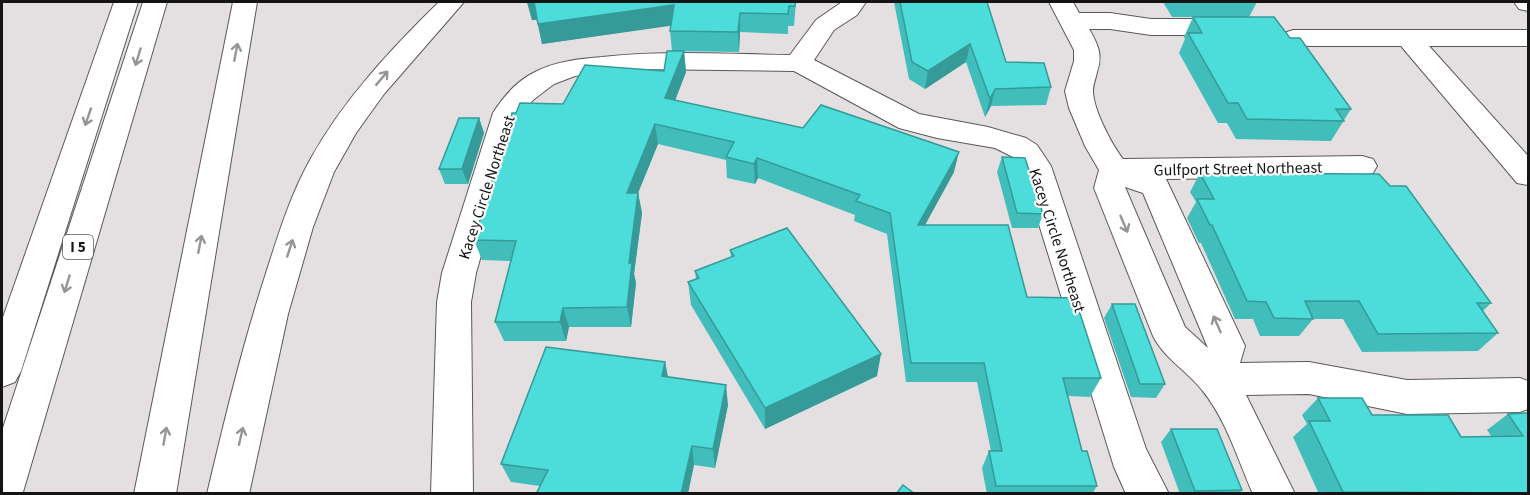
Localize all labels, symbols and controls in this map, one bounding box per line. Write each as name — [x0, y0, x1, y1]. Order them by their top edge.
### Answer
one-way arrow — [231, 43, 242, 63]
one-way arrow — [132, 47, 143, 66]
one-way arrow — [375, 71, 389, 86]
one-way arrow — [82, 107, 93, 126]
street label: Kacey Circle Northeast — [453, 112, 521, 262]
street label: Gulfport Street Northeast — [1154, 157, 1323, 181]
street label: Kacey Circle Northeast — [1023, 165, 1091, 316]
one-way arrow — [1119, 214, 1130, 233]
road number: I 5 — [63, 235, 93, 259]
one-way arrow — [195, 235, 206, 254]
one-way arrow — [285, 239, 296, 258]
one-way arrow — [61, 274, 72, 293]
one-way arrow — [1211, 316, 1223, 334]
one-way arrow — [160, 427, 171, 446]
one-way arrow — [236, 427, 247, 447]

